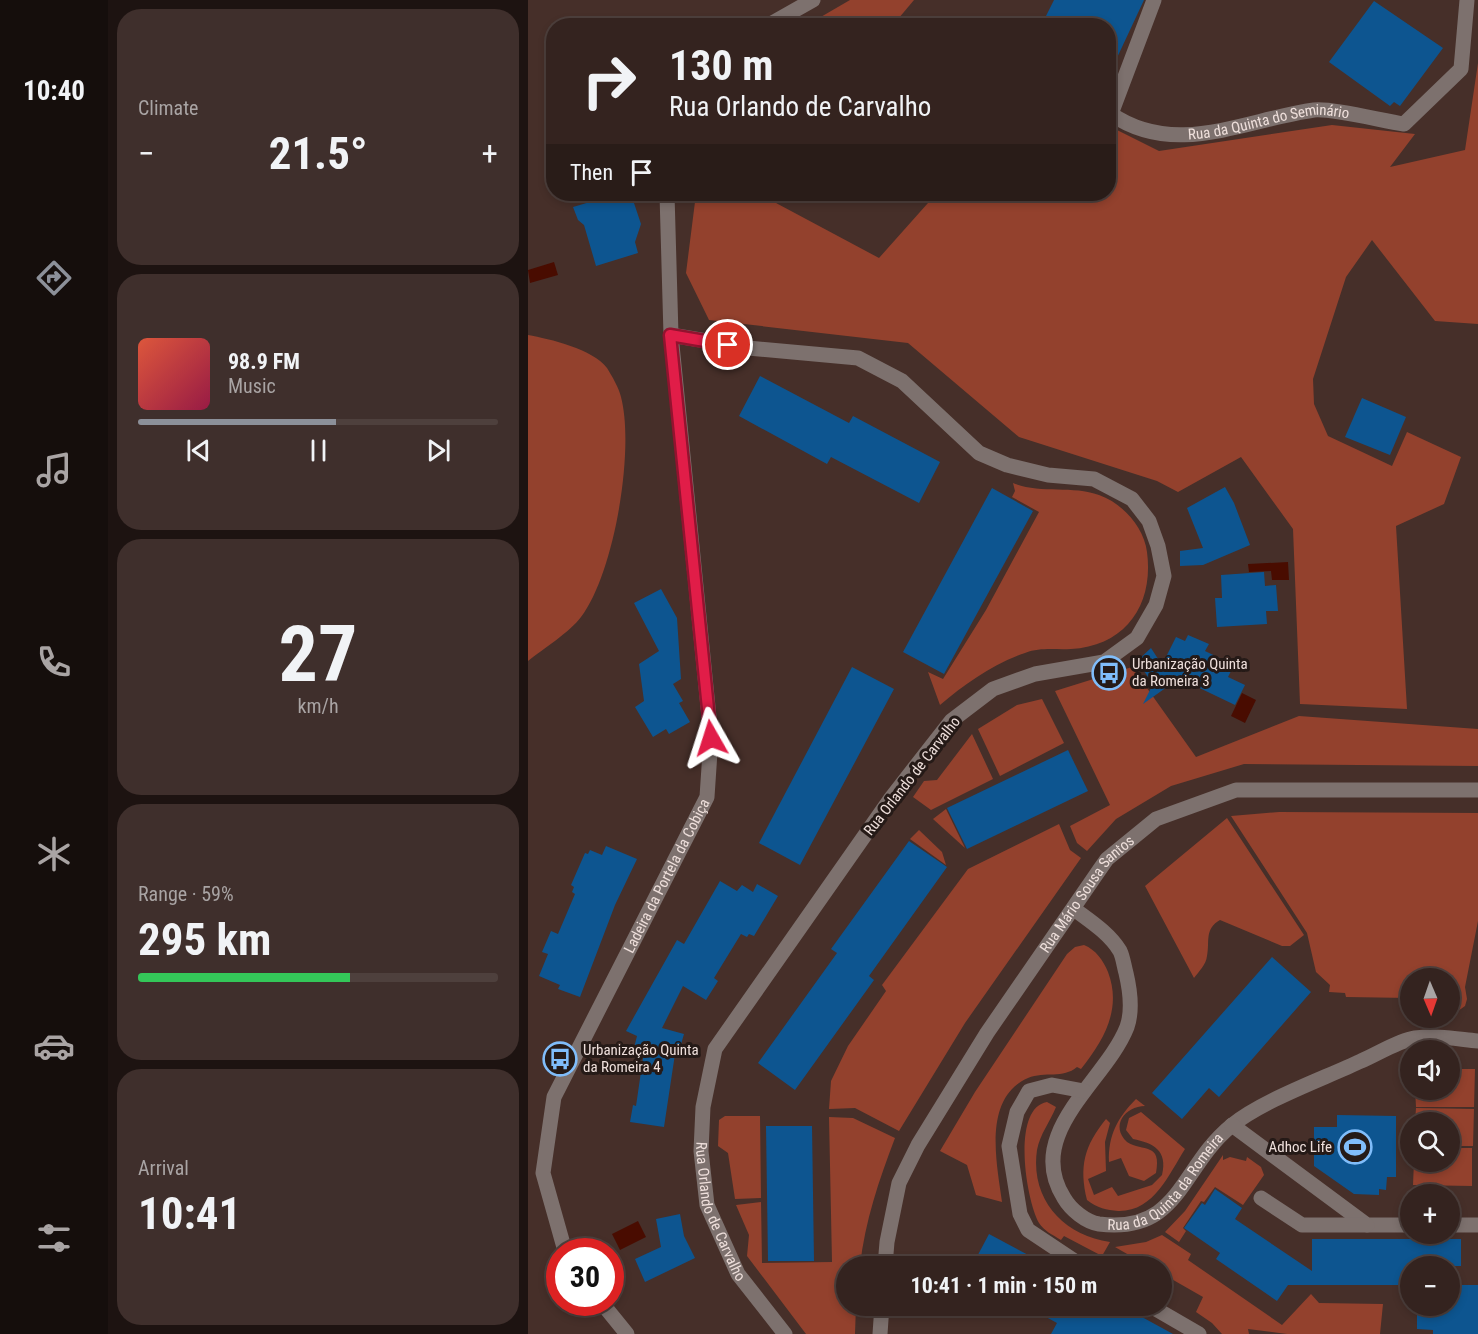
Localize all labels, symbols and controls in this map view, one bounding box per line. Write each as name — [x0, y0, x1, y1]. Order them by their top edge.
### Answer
text: 130 m — [669, 41, 774, 90]
icon: right — [570, 42, 648, 120]
text: 10:40 — [23, 75, 85, 107]
text: Rua Orlando de Carvalho — [669, 91, 931, 123]
text: Climate — [138, 96, 198, 120]
street label: Rua da Quinta do Seminário — [1187, 101, 1351, 144]
text: 21.5° — [269, 127, 367, 180]
text: − — [138, 134, 155, 173]
text: + — [482, 134, 498, 173]
icon: arrive — [625, 156, 658, 189]
text: Then — [570, 160, 613, 185]
icon: directions — [33, 257, 75, 299]
pin — [702, 319, 753, 370]
icon: arrive — [711, 328, 744, 361]
text: 98.9 FM — [228, 349, 300, 374]
text: Music — [228, 374, 276, 398]
icon: previous — [182, 434, 215, 467]
icon: pause — [302, 434, 335, 467]
icon: next — [422, 434, 455, 467]
icon: music — [33, 449, 75, 491]
text: 27 — [279, 609, 357, 700]
icon: phone — [33, 641, 75, 683]
bus stop icon: Urbanização Quinta da Romeira 3 — [1091, 655, 1127, 691]
place label: Urbanização Quinta da Romeira 3 — [1132, 655, 1248, 690]
text: km/h — [297, 694, 339, 718]
position arrow — [679, 706, 743, 770]
street label: Rua Orlando de Carvalho — [860, 713, 964, 839]
street label: Ladeira da Portela da Cobiça — [620, 796, 714, 956]
street label: Rua Mário Sousa Santos — [1036, 831, 1138, 956]
icon: climate — [33, 833, 75, 875]
text: Range · 59% — [138, 882, 234, 906]
text: 295 km — [138, 913, 271, 966]
north arrow — [1400, 968, 1460, 1028]
map controls — [1400, 968, 1460, 1316]
icon: car — [33, 1025, 75, 1067]
button: sound — [1400, 1040, 1460, 1100]
bus stop icon: Urbanização Quinta da Romeira 4 — [542, 1041, 578, 1077]
place label: Urbanização Quinta da Romeira 4 — [583, 1041, 699, 1076]
button: search — [1400, 1112, 1460, 1172]
street label: Rua da Quinta da Romeira — [1107, 1129, 1227, 1234]
sports icon: Adhoc Life — [1337, 1129, 1373, 1165]
place label: Adhoc Life — [1269, 1138, 1332, 1156]
street label: Rua Orlando de Carvalho — [692, 1141, 749, 1285]
text: Arrival — [138, 1156, 189, 1180]
button: + — [1400, 1184, 1460, 1244]
text: 10:41 — [138, 1187, 241, 1240]
icon: filters — [33, 1217, 75, 1259]
speed limit sign: 30 — [546, 1238, 624, 1316]
button: − — [1400, 1256, 1460, 1316]
text: 10:41 · 1 min · 150 m — [911, 1273, 1097, 1298]

